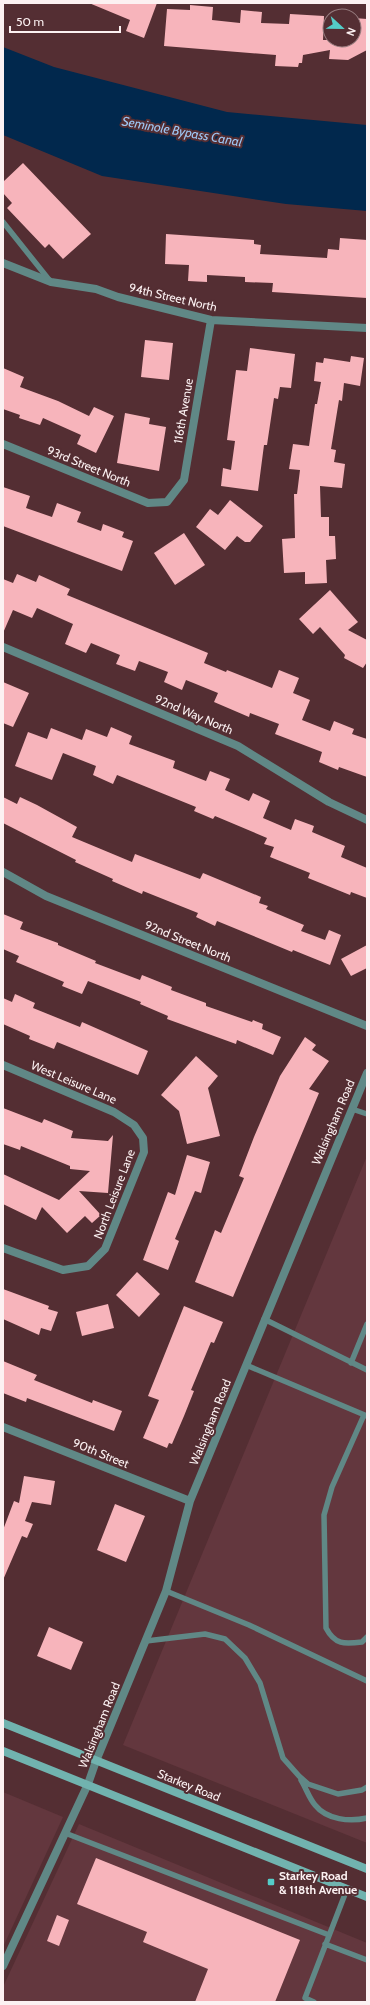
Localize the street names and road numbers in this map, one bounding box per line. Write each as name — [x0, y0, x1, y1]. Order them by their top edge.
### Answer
street label: 94th Street North — [128, 280, 218, 314]
street label: 116th Avenue — [170, 377, 196, 445]
street label: 93rd Street North — [45, 442, 133, 490]
street label: 92nd Way North — [153, 691, 235, 737]
street label: 92nd Street North — [143, 917, 233, 965]
street label: West Leisure Lane — [29, 1057, 119, 1107]
street label: Walsingham Road — [308, 1077, 358, 1167]
street label: North Leisure Lane — [90, 1147, 138, 1241]
street label: Walsingham Road — [186, 1377, 234, 1467]
street label: 90th Street — [71, 1435, 131, 1471]
street label: Walsingham Road — [75, 1680, 123, 1770]
street label: Starkey Road — [155, 1766, 223, 1804]

